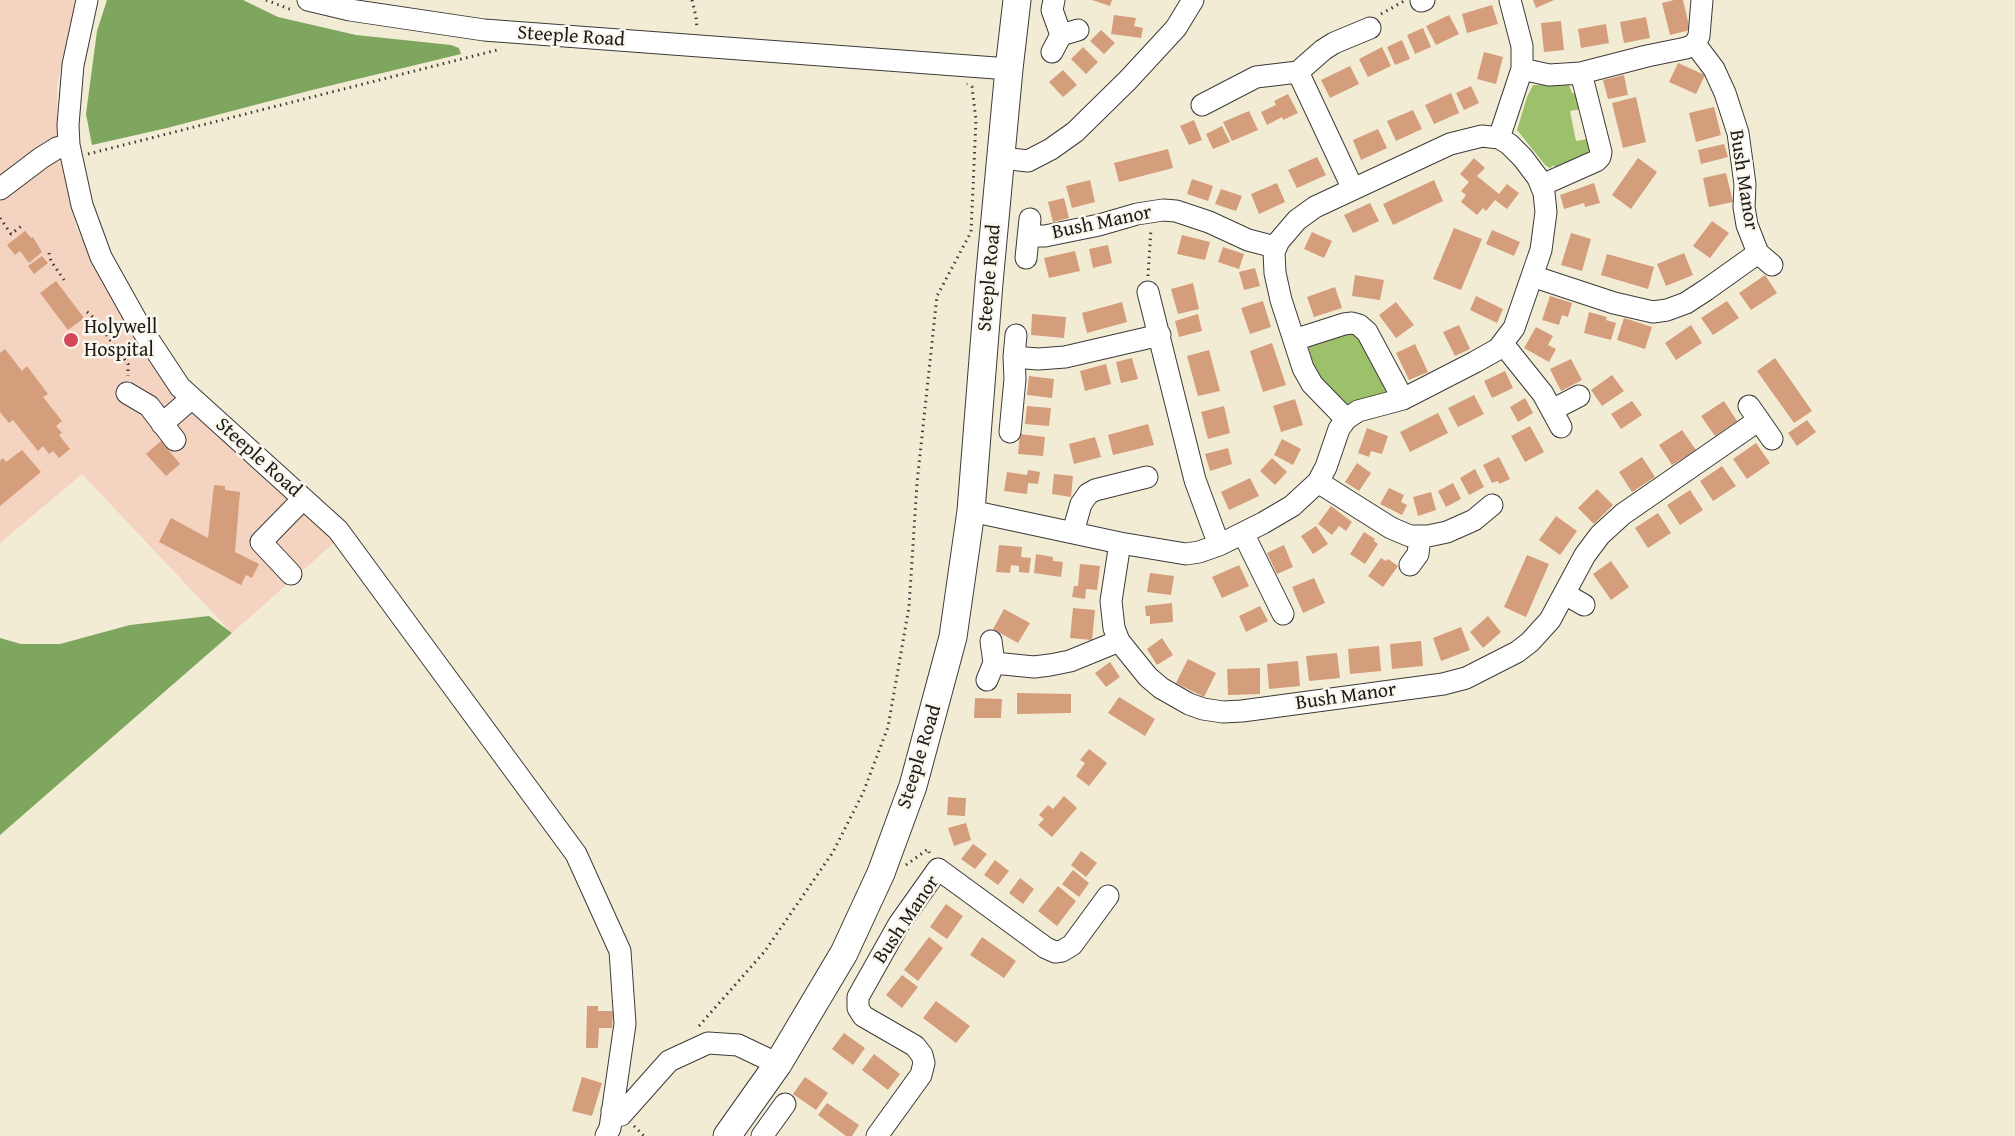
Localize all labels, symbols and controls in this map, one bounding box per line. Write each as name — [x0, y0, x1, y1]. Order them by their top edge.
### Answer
street label: Steeple Road — [516, 21, 626, 53]
street label: Bush Manor — [1723, 128, 1763, 232]
street label: Bush Manor — [1050, 201, 1154, 245]
street label: Steeple Road — [973, 223, 1007, 333]
place label: Holywell Hospital — [84, 316, 157, 363]
marker: Holywell Hospital — [62, 331, 80, 349]
street label: Steeple Road — [210, 413, 306, 503]
street label: Bush Manor — [1294, 678, 1398, 716]
street label: Steeple Road — [893, 702, 947, 812]
street label: Bush Manor — [869, 871, 945, 969]

